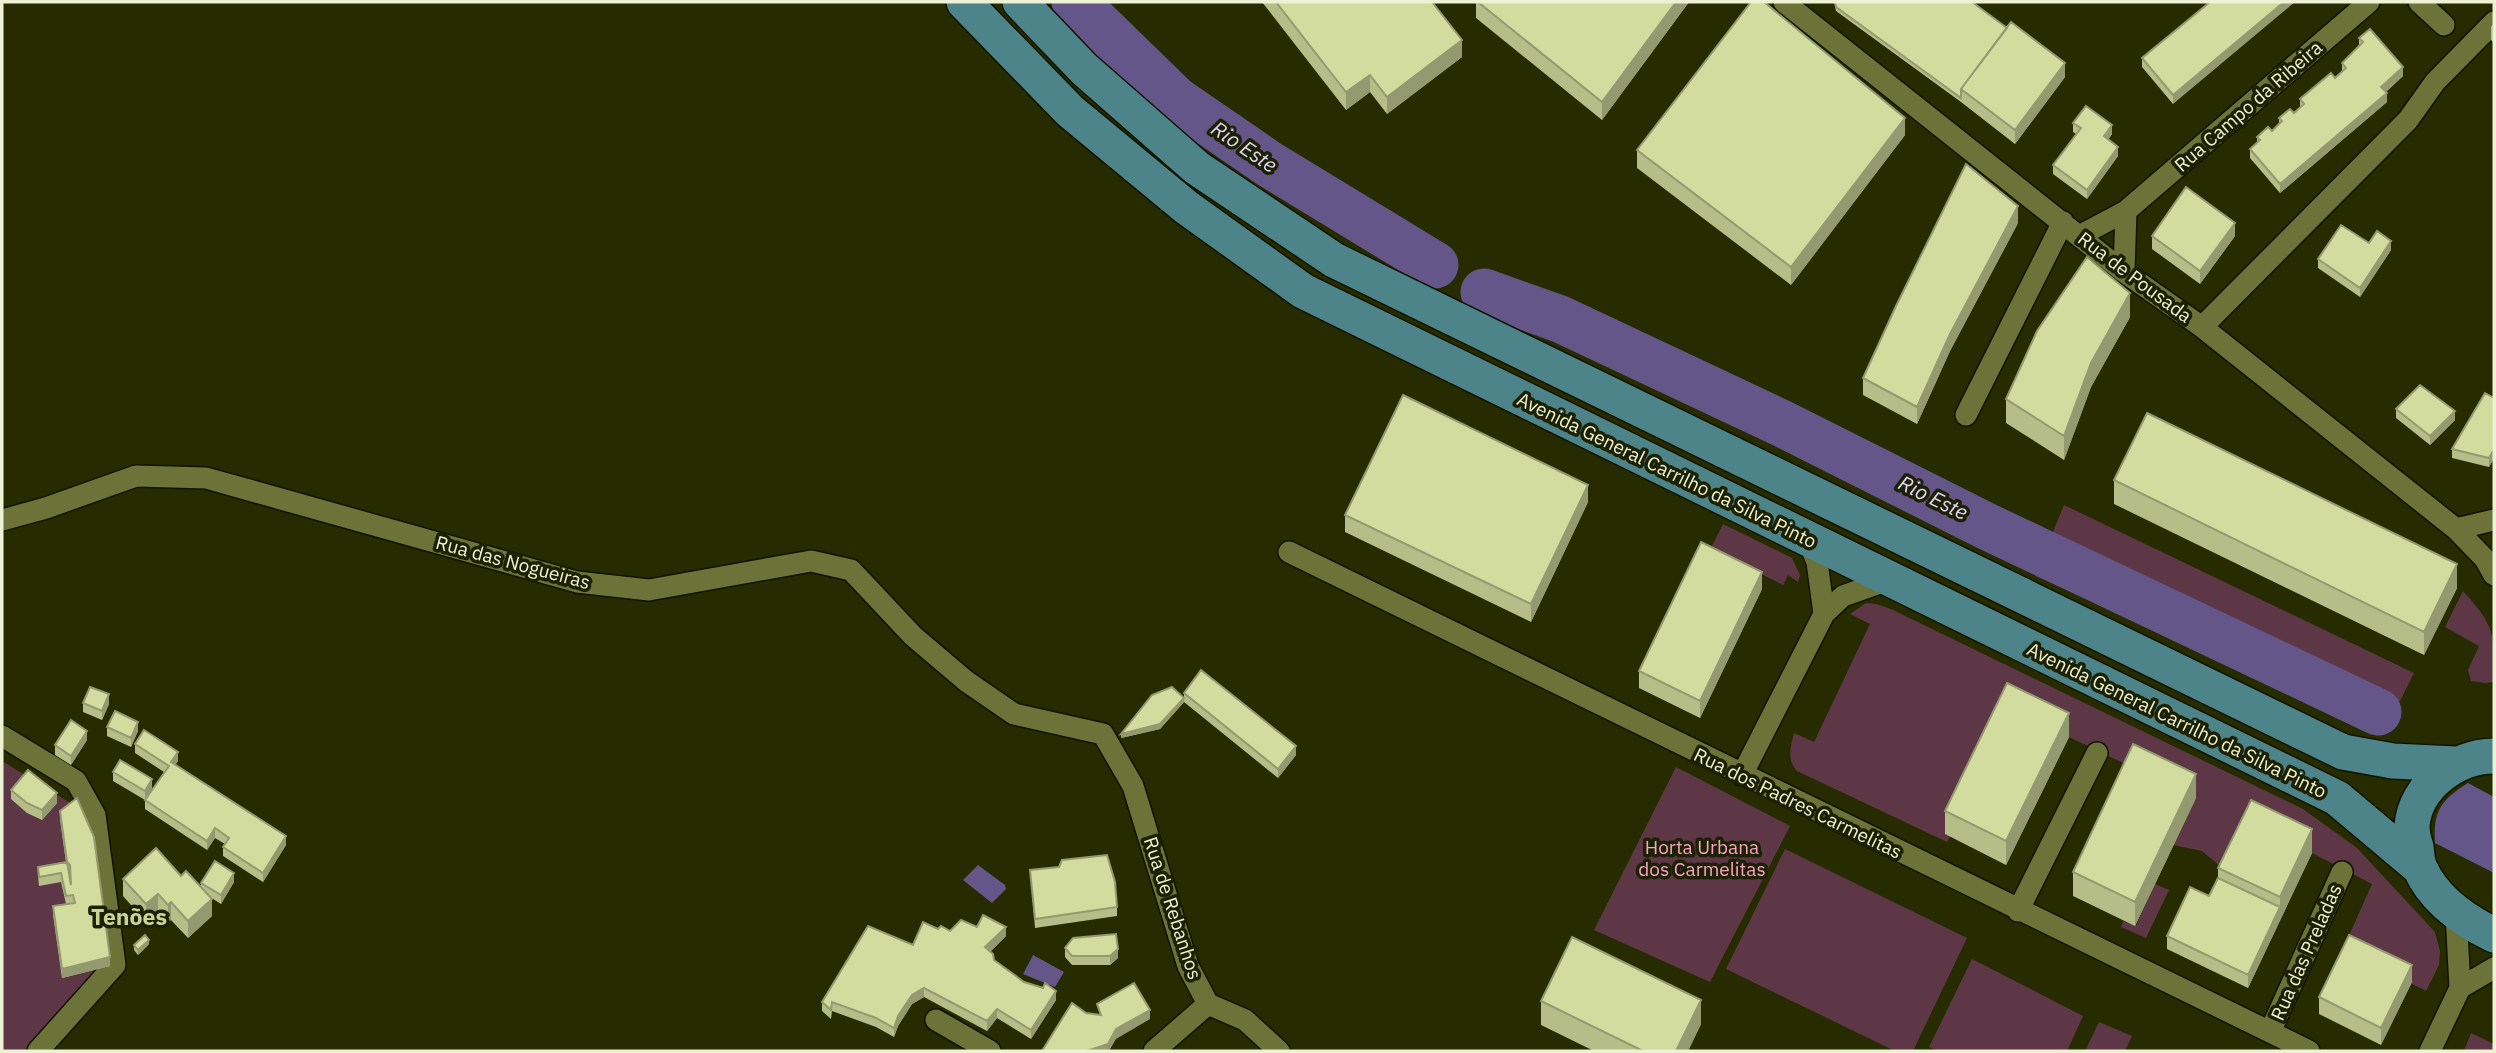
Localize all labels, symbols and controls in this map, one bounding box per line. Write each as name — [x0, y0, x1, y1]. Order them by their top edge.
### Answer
street label: Rua Campo da Ribeira — [2169, 35, 2327, 177]
water label: Rio Este — [1206, 114, 1283, 179]
street label: Rua de Pousada — [2073, 226, 2197, 328]
street label: Avenida General Carrilho da Silva Pinto — [1513, 387, 1821, 553]
water label: Rio Este — [1894, 468, 1973, 526]
street label: Rua das Nogueiras — [433, 530, 593, 594]
street label: Avenida General Carrilho da Silva Pinto — [2023, 637, 2331, 803]
street label: Rua dos Padres Carmelitas — [1690, 742, 1906, 864]
street label: Rua de Rebanhos — [1139, 834, 1207, 982]
park label: Horta Urbana dos Carmelitas — [1638, 835, 1766, 881]
street label: Rua das Preladas — [2265, 880, 2347, 1024]
district label: Tenões — [91, 901, 167, 931]

